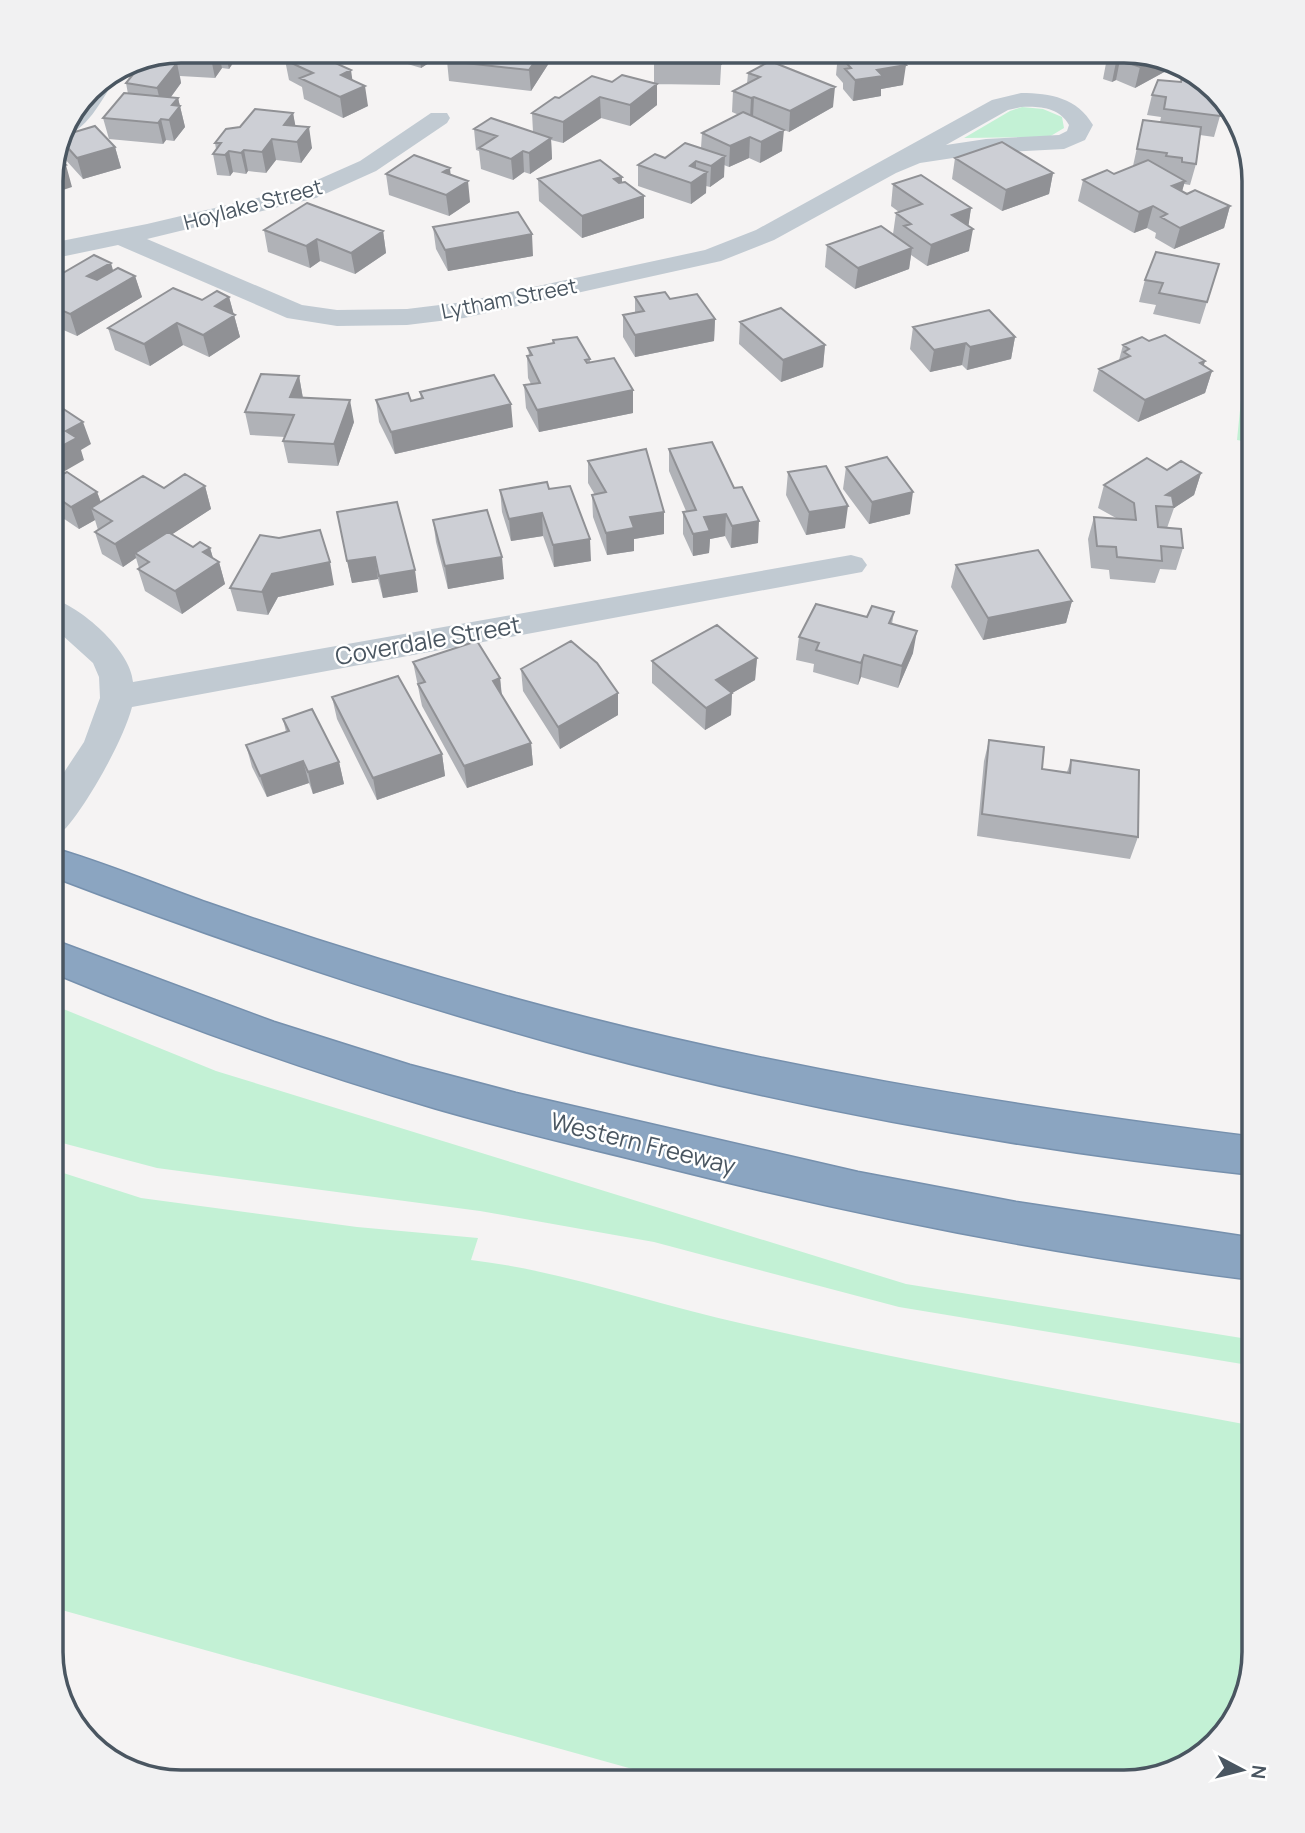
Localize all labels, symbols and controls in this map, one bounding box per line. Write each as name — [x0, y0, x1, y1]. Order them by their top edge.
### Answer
street label: Hoylake Street — [180, 172, 325, 236]
street label: Lytham Street — [438, 271, 579, 325]
street label: Coverdale Street — [333, 607, 523, 672]
street label: Western Freeway — [547, 1104, 740, 1182]
north arrow — [1207, 1735, 1277, 1805]
text: N — [1245, 1764, 1273, 1780]

